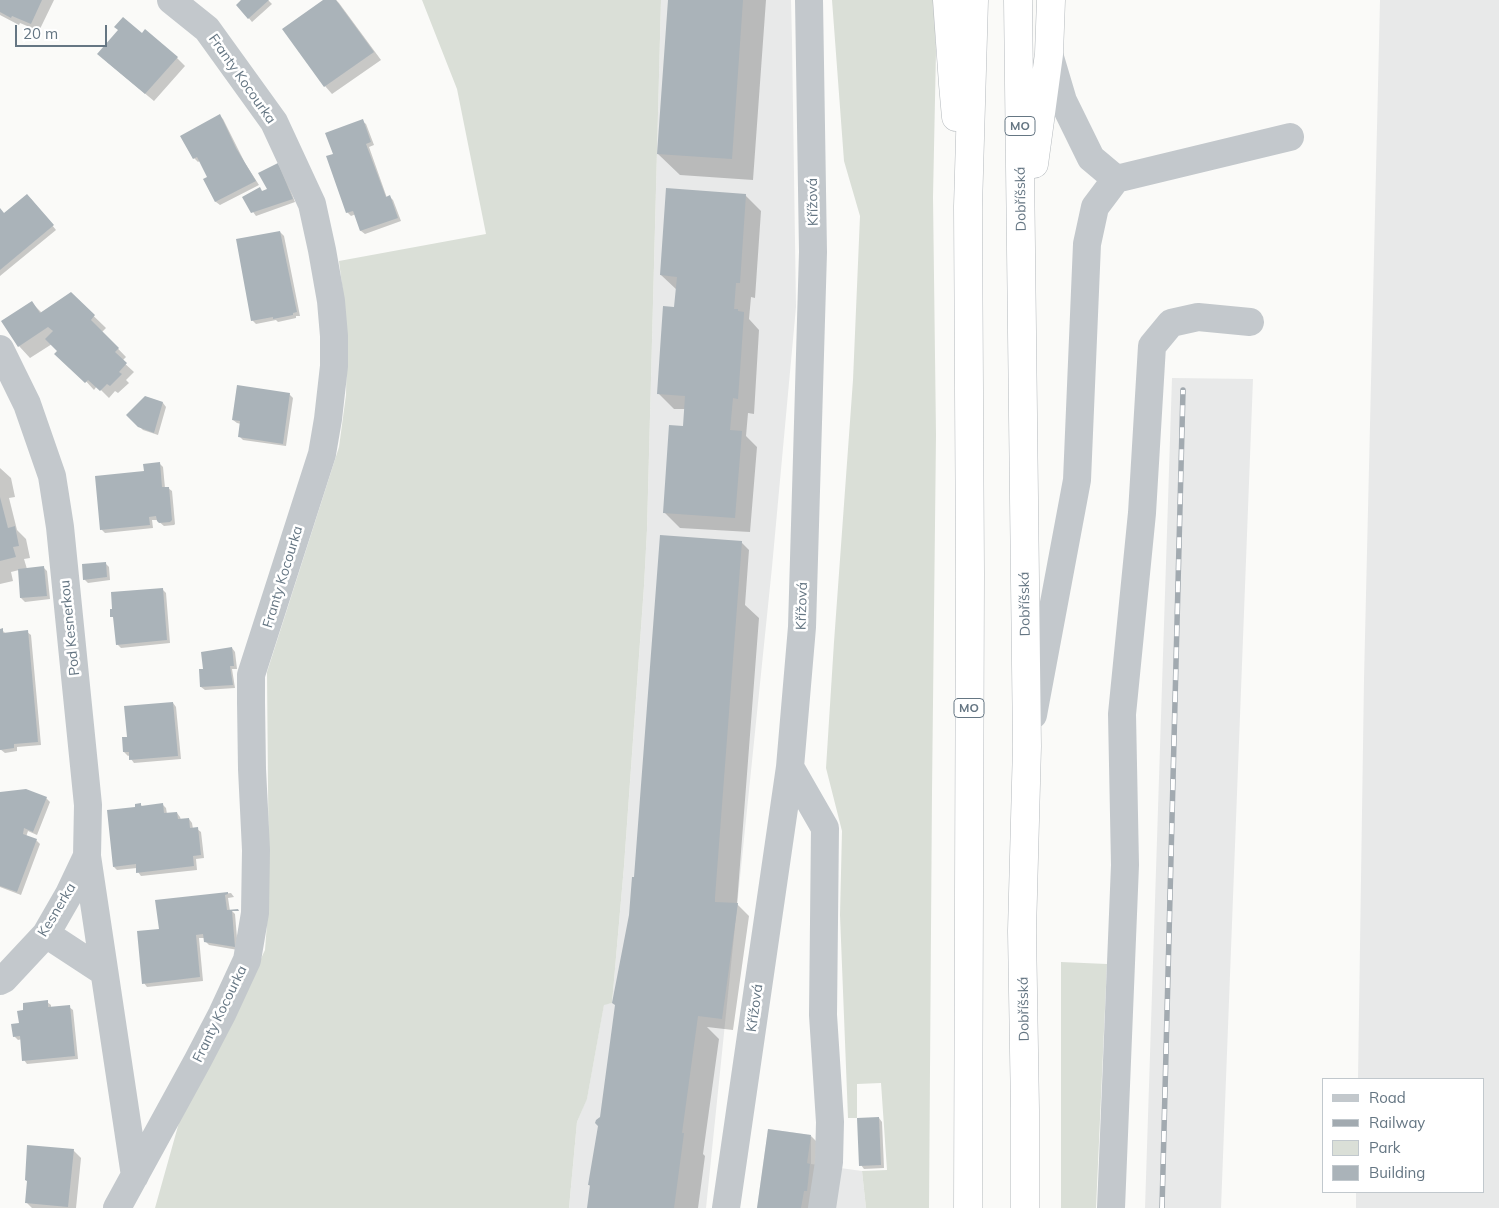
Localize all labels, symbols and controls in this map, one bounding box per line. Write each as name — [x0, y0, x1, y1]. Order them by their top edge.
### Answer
scale bar — [18, 15, 110, 47]
text: 20 m — [23, 24, 58, 43]
street label: Franty Kocourka — [205, 31, 279, 127]
road number: MO — [1005, 116, 1035, 136]
street label: Dobříšská — [1012, 166, 1030, 232]
street label: Křížová — [804, 178, 822, 226]
street label: Franty Kocourka — [260, 524, 306, 630]
street label: Dobříšská — [1016, 571, 1034, 637]
street label: Pod Kesnerkou — [57, 579, 83, 677]
street label: Křížová — [793, 582, 811, 630]
road number: MO — [954, 698, 984, 718]
street label: Kesnerka — [34, 880, 80, 940]
street label: Franty Kocourka — [189, 963, 251, 1065]
street label: Dobříšská — [1015, 976, 1033, 1042]
street label: Křížová — [743, 983, 767, 1033]
legend — [1322, 1078, 1484, 1193]
text: Road — [1369, 1088, 1406, 1107]
text: Railway — [1369, 1113, 1425, 1132]
text: Park — [1369, 1138, 1401, 1157]
text: Building — [1369, 1163, 1425, 1182]

